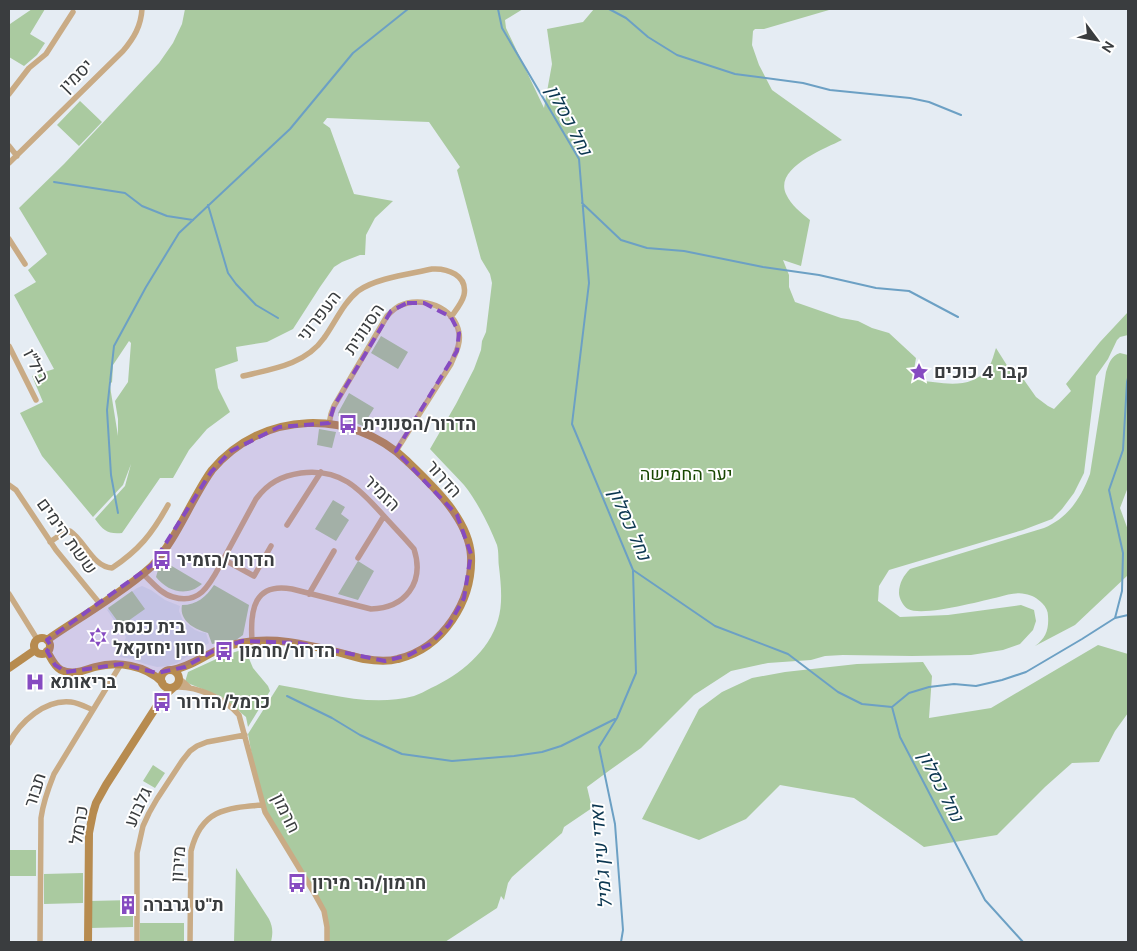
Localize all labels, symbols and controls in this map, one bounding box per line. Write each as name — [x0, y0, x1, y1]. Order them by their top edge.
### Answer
north arrow — [1072, 15, 1122, 65]
text: N — [1098, 38, 1118, 56]
street label: יסמין — [54, 54, 98, 98]
water label: נחל כסלון — [540, 80, 599, 161]
street label: העפרוני — [292, 286, 346, 346]
street label: הסנונית — [338, 299, 390, 359]
street label: ביל״ו — [17, 345, 55, 388]
place label: קבר 4 כוכים — [934, 360, 1028, 384]
place icon: קבר 4 כוכים — [908, 361, 930, 383]
place label: הדרור/הסנונית — [363, 412, 476, 436]
bus stop icon: הדרור/הסנונית — [337, 413, 359, 435]
street label: הדרור — [421, 455, 467, 503]
park label: יער החמישה — [640, 462, 732, 486]
street label: הזמיר — [358, 469, 406, 517]
water label: נחל כסלון — [603, 484, 657, 565]
street label: ששת הימים — [31, 493, 103, 579]
place label: הדרור/הזמיר — [177, 548, 275, 572]
bus stop icon: הדרור/הזמיר — [151, 549, 173, 571]
place label: בית כנסת חזון יחזקאל — [113, 615, 205, 660]
synagogue icon: בית כנסת חזון יחזקאל — [87, 626, 109, 648]
place label: הדרור/חרמון — [239, 639, 335, 663]
bus stop icon: הדרור/חרמון — [213, 640, 235, 662]
place label: בריאותא — [50, 670, 116, 694]
hospital icon: בריאותא — [24, 671, 46, 693]
place label: כרמל/הדרור — [177, 690, 270, 714]
bus stop icon: כרמל/הדרור — [151, 691, 173, 713]
water label: נחל כסלון — [912, 746, 970, 827]
street label: תבור — [18, 770, 52, 810]
street label: גלבוע — [118, 783, 158, 831]
street label: חרמון — [266, 789, 306, 837]
water label: ואדי עין ג'מיל — [584, 803, 618, 910]
street label: כרמל — [64, 804, 94, 846]
street label: מירון — [165, 845, 191, 883]
place label: חרמון/הר מירון — [312, 871, 426, 895]
bus stop icon: חרמון/הר מירון — [286, 872, 308, 894]
place label: ת"ט גרברה — [143, 893, 224, 917]
building icon: ת"ט גרברה — [117, 894, 139, 916]

